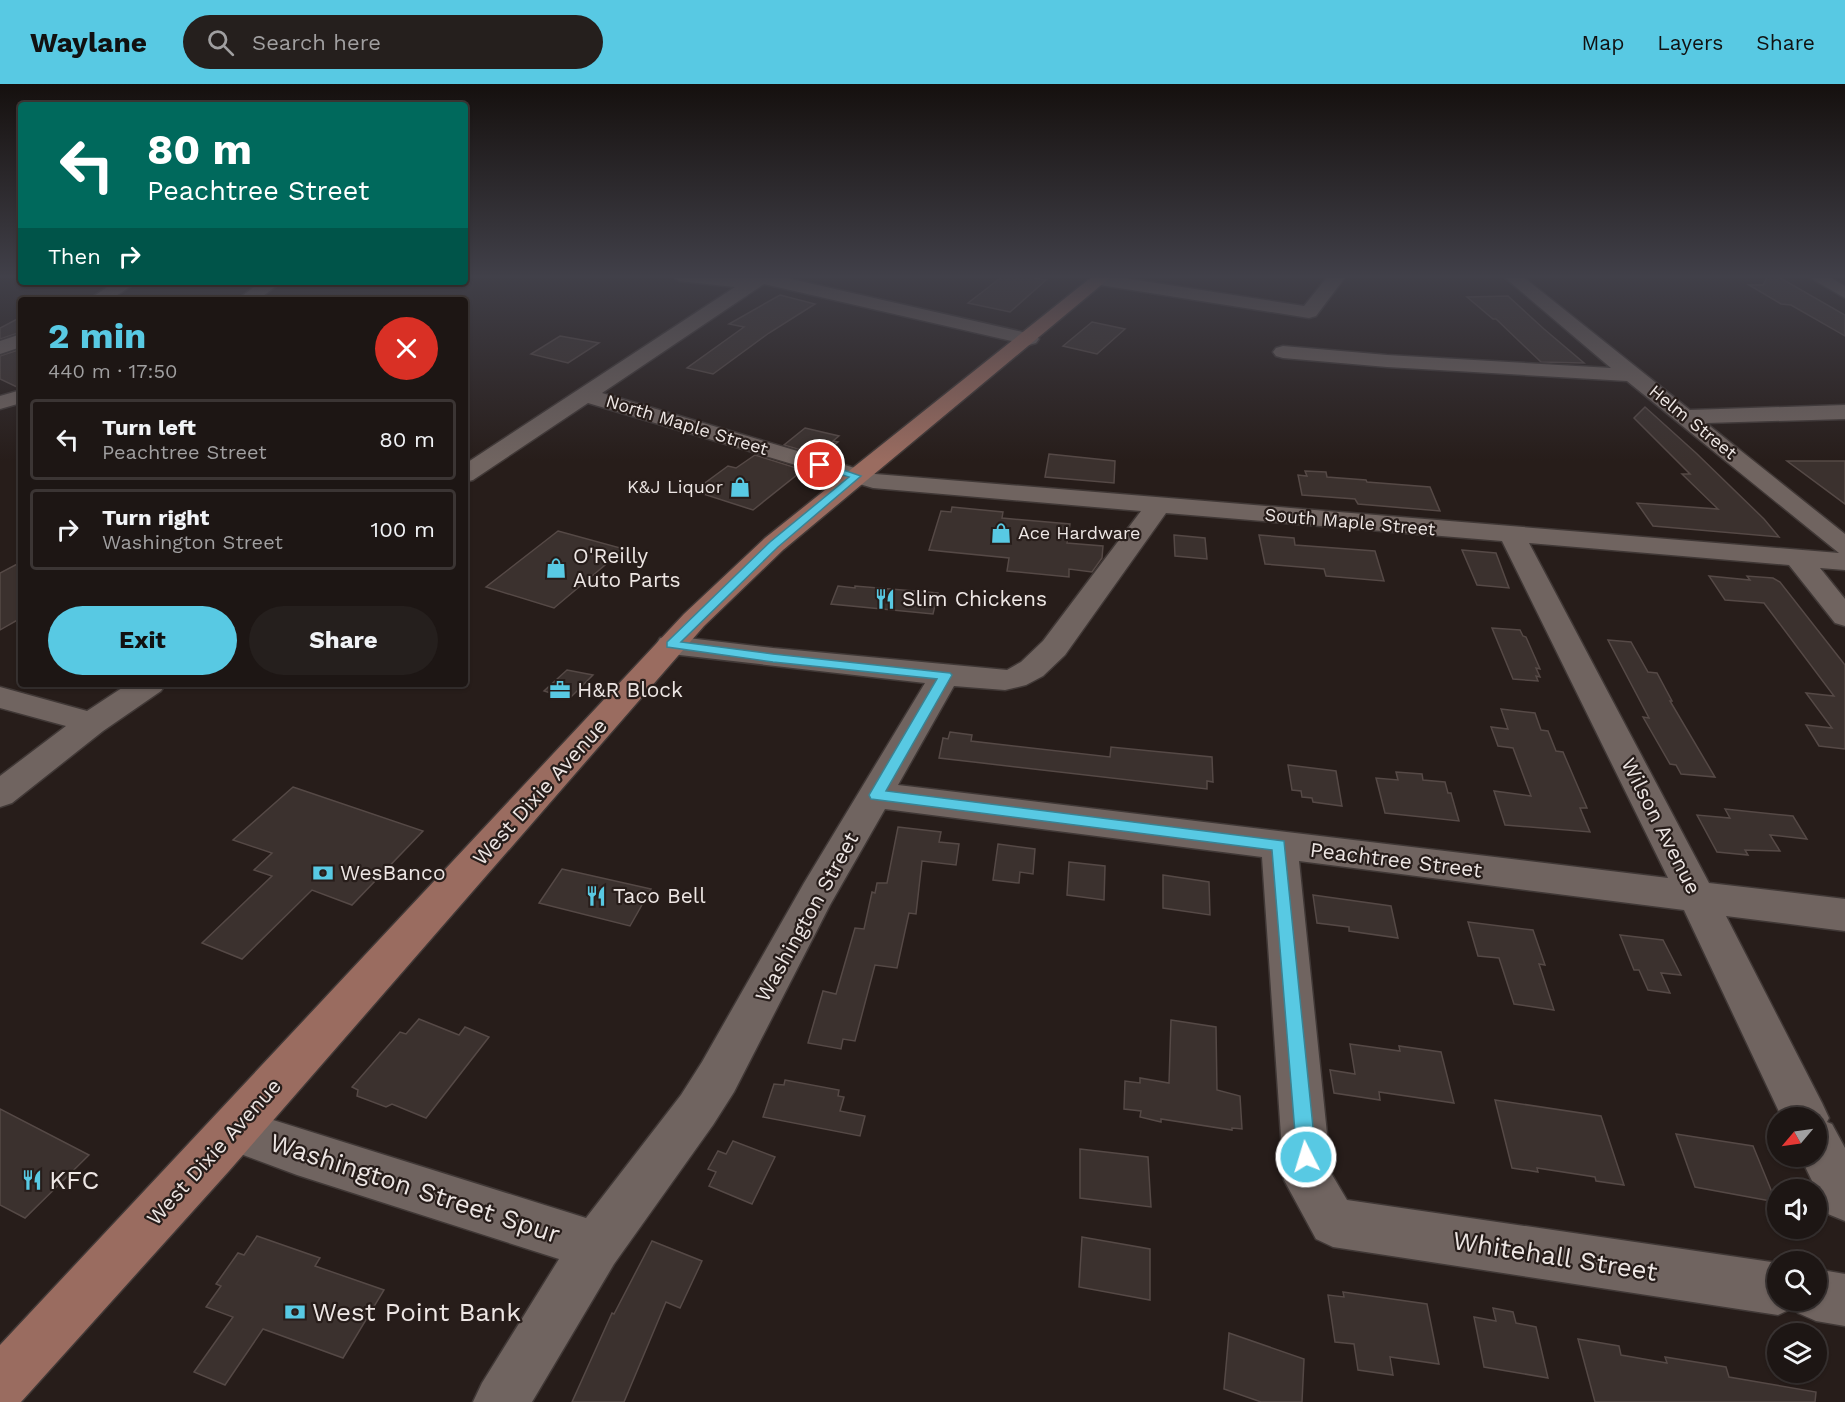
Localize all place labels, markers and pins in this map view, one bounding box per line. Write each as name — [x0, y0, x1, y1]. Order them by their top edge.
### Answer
pin — [794, 439, 845, 490]
shop icon: K&J Liquor — [728, 475, 752, 499]
place label: K&J Liquor — [627, 476, 723, 497]
shop icon: Ace Hardware — [989, 521, 1013, 545]
place label: Ace Hardware — [1018, 522, 1140, 543]
place label: O'Reilly Auto Parts — [573, 543, 681, 592]
shop icon: O'Reilly Auto Parts — [544, 556, 568, 580]
place label: Slim Chickens — [902, 586, 1047, 611]
restaurant icon: Slim Chickens — [873, 587, 897, 611]
place label: H&R Block — [577, 677, 683, 702]
office icon: H&R Block — [548, 678, 572, 702]
place label: WesBanco — [340, 860, 445, 885]
bank icon: WesBanco — [311, 861, 335, 885]
place label: Taco Bell — [613, 883, 706, 908]
restaurant icon: Taco Bell — [584, 884, 608, 908]
place label: KFC — [49, 1165, 99, 1195]
restaurant icon: KFC — [20, 1168, 44, 1192]
place label: West Point Bank — [312, 1297, 521, 1327]
bank icon: West Point Bank — [283, 1300, 307, 1324]

